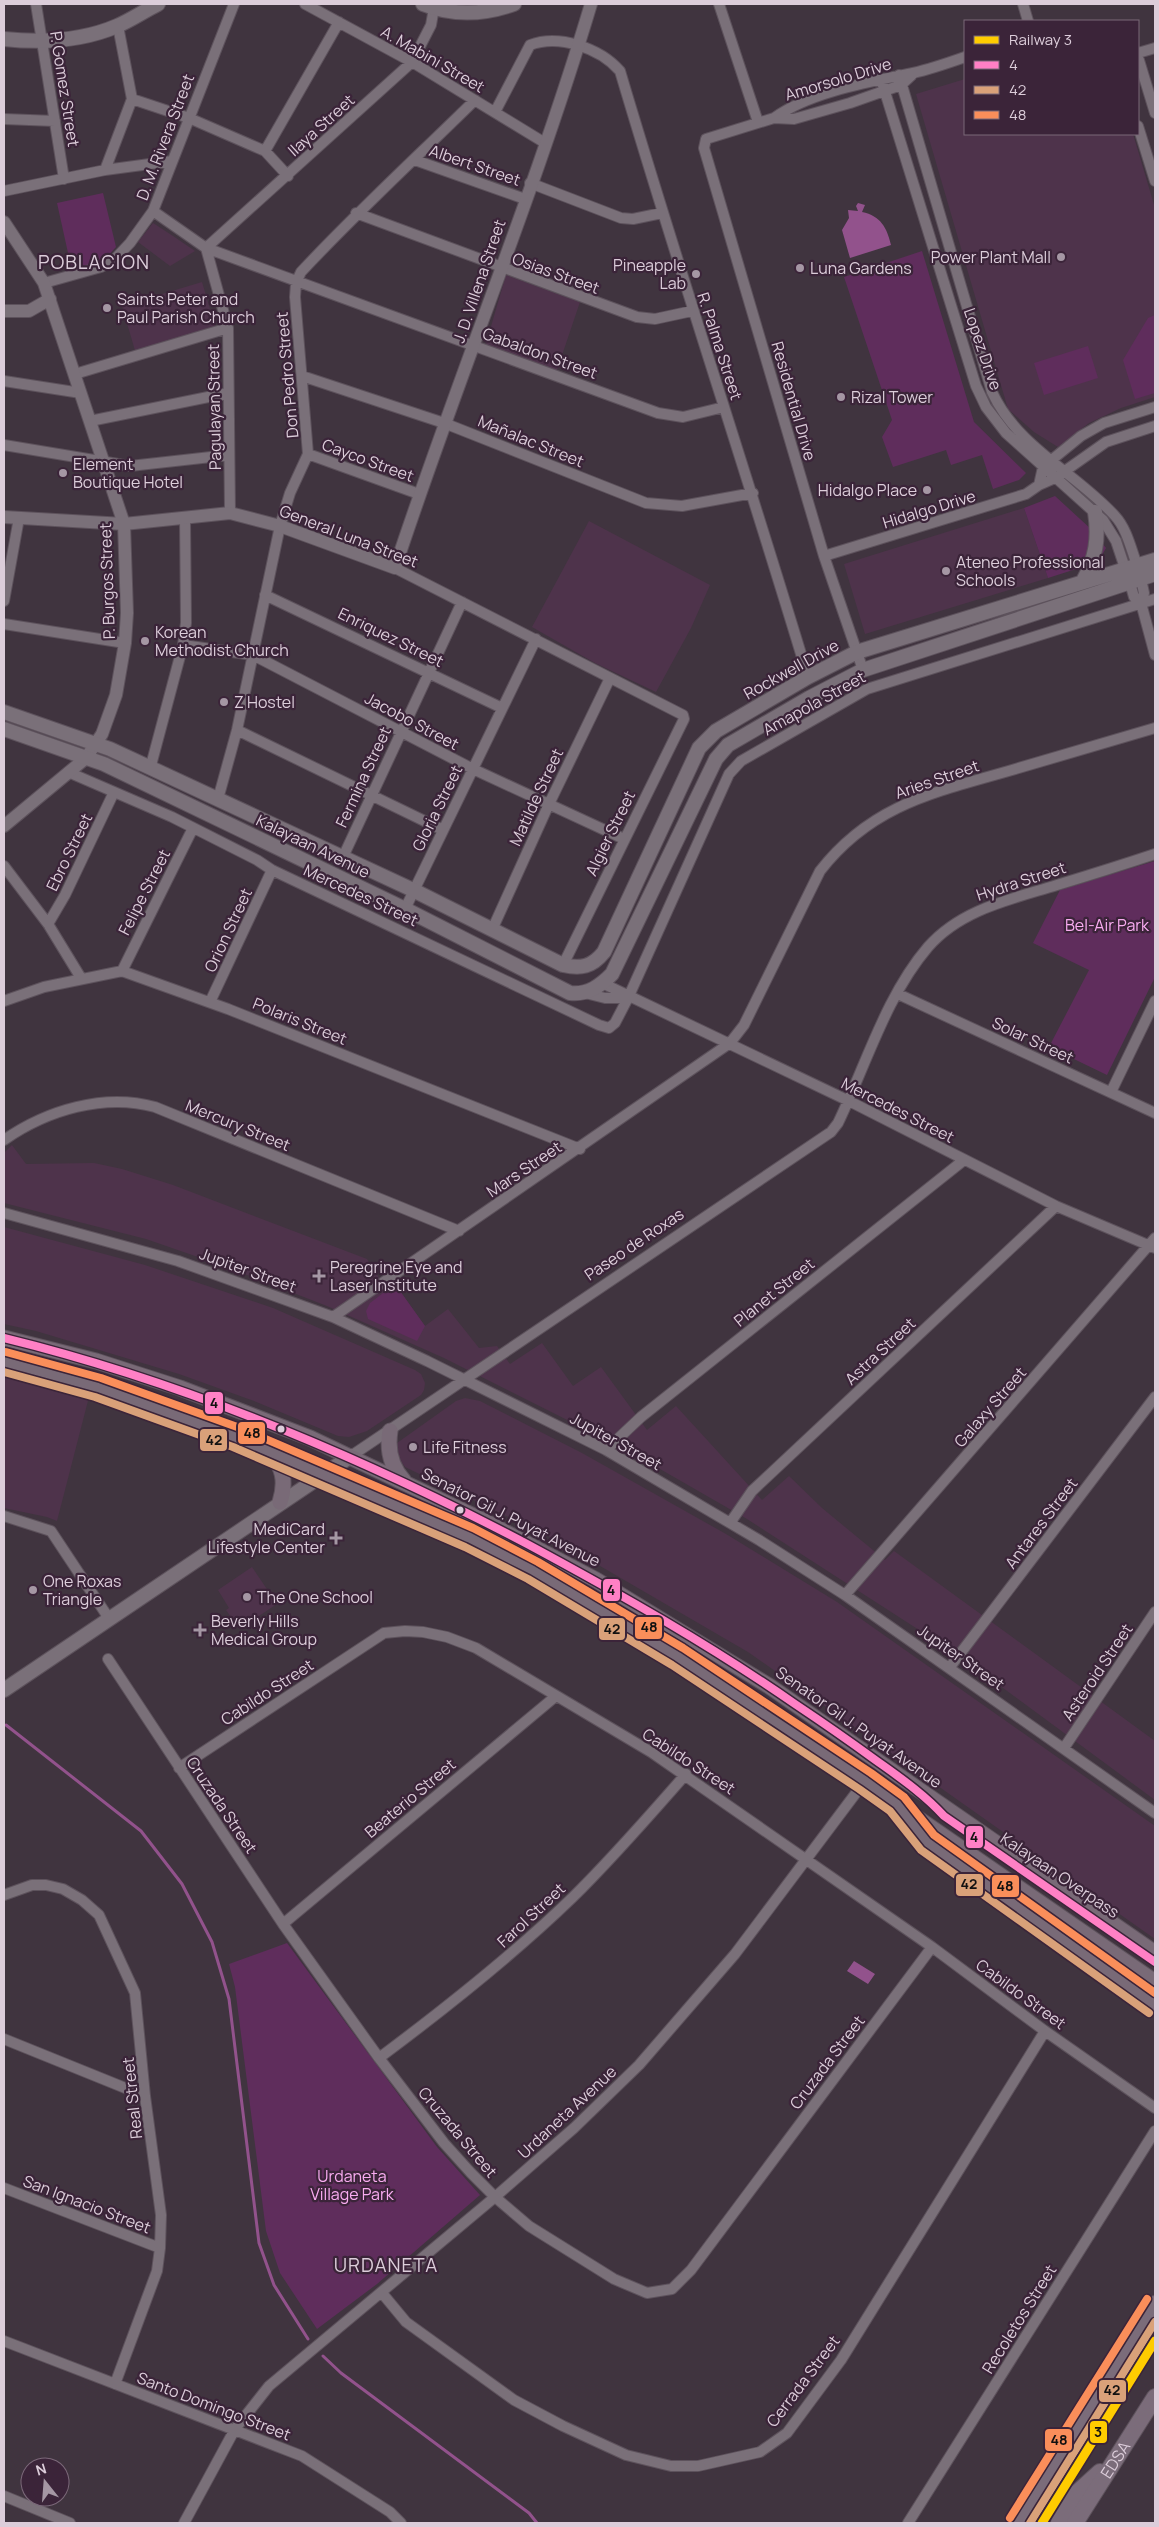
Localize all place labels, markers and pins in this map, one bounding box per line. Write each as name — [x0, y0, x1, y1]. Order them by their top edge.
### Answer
place label: Power Plant Mall — [931, 246, 1051, 268]
marker: Power Plant Mall — [1055, 251, 1067, 263]
place label: Pineapple Lab — [613, 254, 686, 294]
place label: Luna Gardens — [810, 257, 912, 279]
marker: Luna Gardens — [794, 262, 806, 274]
marker: Pineapple Lab — [690, 268, 702, 280]
place label: Saints Peter and Paul Parish Church — [117, 288, 255, 328]
marker: Saints Peter and Paul Parish Church — [101, 302, 113, 314]
place label: Rizal Tower — [851, 386, 933, 408]
marker: Rizal Tower — [835, 391, 847, 403]
place label: Element Boutique Hotel — [73, 453, 183, 493]
marker: Element Boutique Hotel — [57, 467, 69, 479]
place label: Hidalgo Place — [818, 479, 917, 501]
marker: Hidalgo Place — [921, 484, 933, 496]
place label: Ateneo Professional Schools — [956, 551, 1104, 591]
marker: Ateneo Professional Schools — [940, 565, 952, 577]
place label: Korean Methodist Church — [155, 621, 289, 661]
marker: Korean Methodist Church — [139, 635, 151, 647]
place label: Z Hostel — [234, 691, 295, 713]
marker: Z Hostel — [218, 696, 230, 708]
place label: Peregrine Eye and Laser Institute — [330, 1256, 463, 1296]
marker: Peregrine Eye and Laser Institute — [312, 1269, 326, 1283]
unlabelled marker — [276, 1424, 286, 1434]
place label: Life Fitness — [423, 1436, 507, 1458]
marker: Life Fitness — [407, 1441, 419, 1453]
unlabelled marker — [455, 1505, 465, 1515]
place label: MediCard Lifestyle Center — [208, 1518, 325, 1558]
marker: MediCard Lifestyle Center — [329, 1531, 343, 1545]
place label: One Roxas Triangle — [43, 1570, 121, 1610]
marker: One Roxas Triangle — [27, 1584, 39, 1596]
place label: The One School — [257, 1586, 373, 1608]
marker: The One School — [241, 1591, 253, 1603]
place label: Beverly Hills Medical Group — [211, 1610, 317, 1650]
marker: Beverly Hills Medical Group — [193, 1623, 207, 1637]

